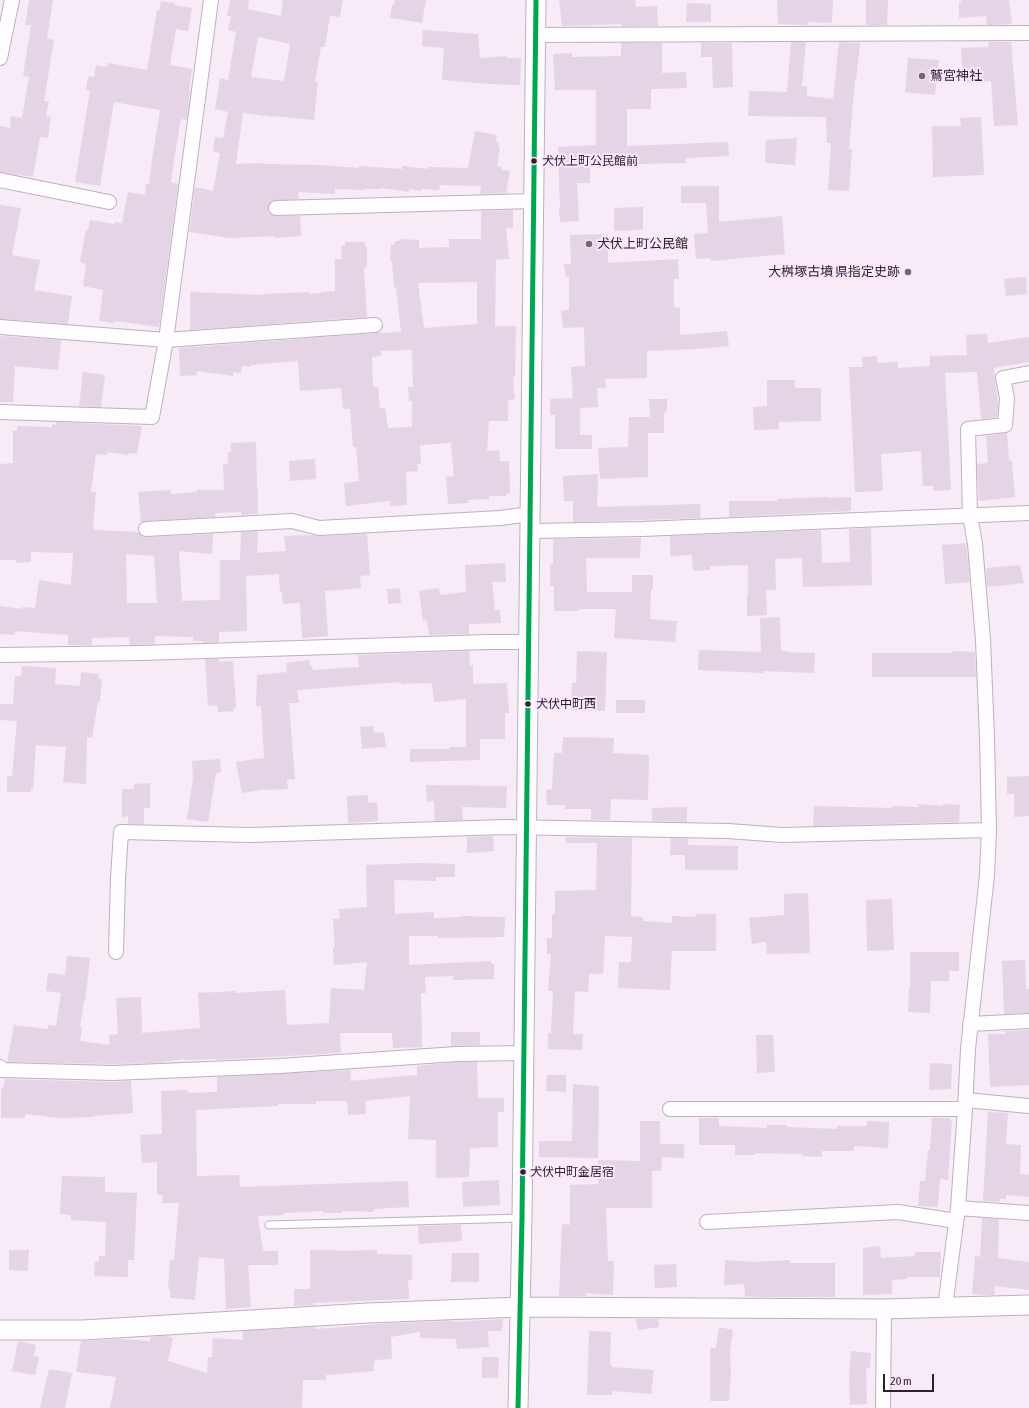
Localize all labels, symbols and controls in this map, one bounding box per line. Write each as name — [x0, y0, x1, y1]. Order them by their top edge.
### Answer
place label: 鷲宮神社 — [930, 68, 982, 84]
marker: 鷲宮神社 — [917, 71, 927, 81]
place label: 犬伏上町公民館前 — [542, 154, 638, 168]
marker: 犬伏上町公民館前 — [529, 156, 539, 166]
place label: 犬伏上町公民館 — [597, 236, 688, 252]
marker: 犬伏上町公民館 — [584, 239, 594, 249]
place label: 大桝塚古墳 県指定史跡 — [768, 264, 900, 280]
marker: 大桝塚古墳 県指定史跡 — [903, 267, 913, 277]
place label: 犬伏中町西 — [536, 697, 596, 711]
marker: 犬伏中町西 — [523, 699, 533, 709]
place label: 犬伏中町金居宿 — [530, 1165, 614, 1179]
marker: 犬伏中町金居宿 — [518, 1167, 528, 1177]
scale bar — [885, 1366, 936, 1392]
text: 20 m — [890, 1374, 912, 1388]

